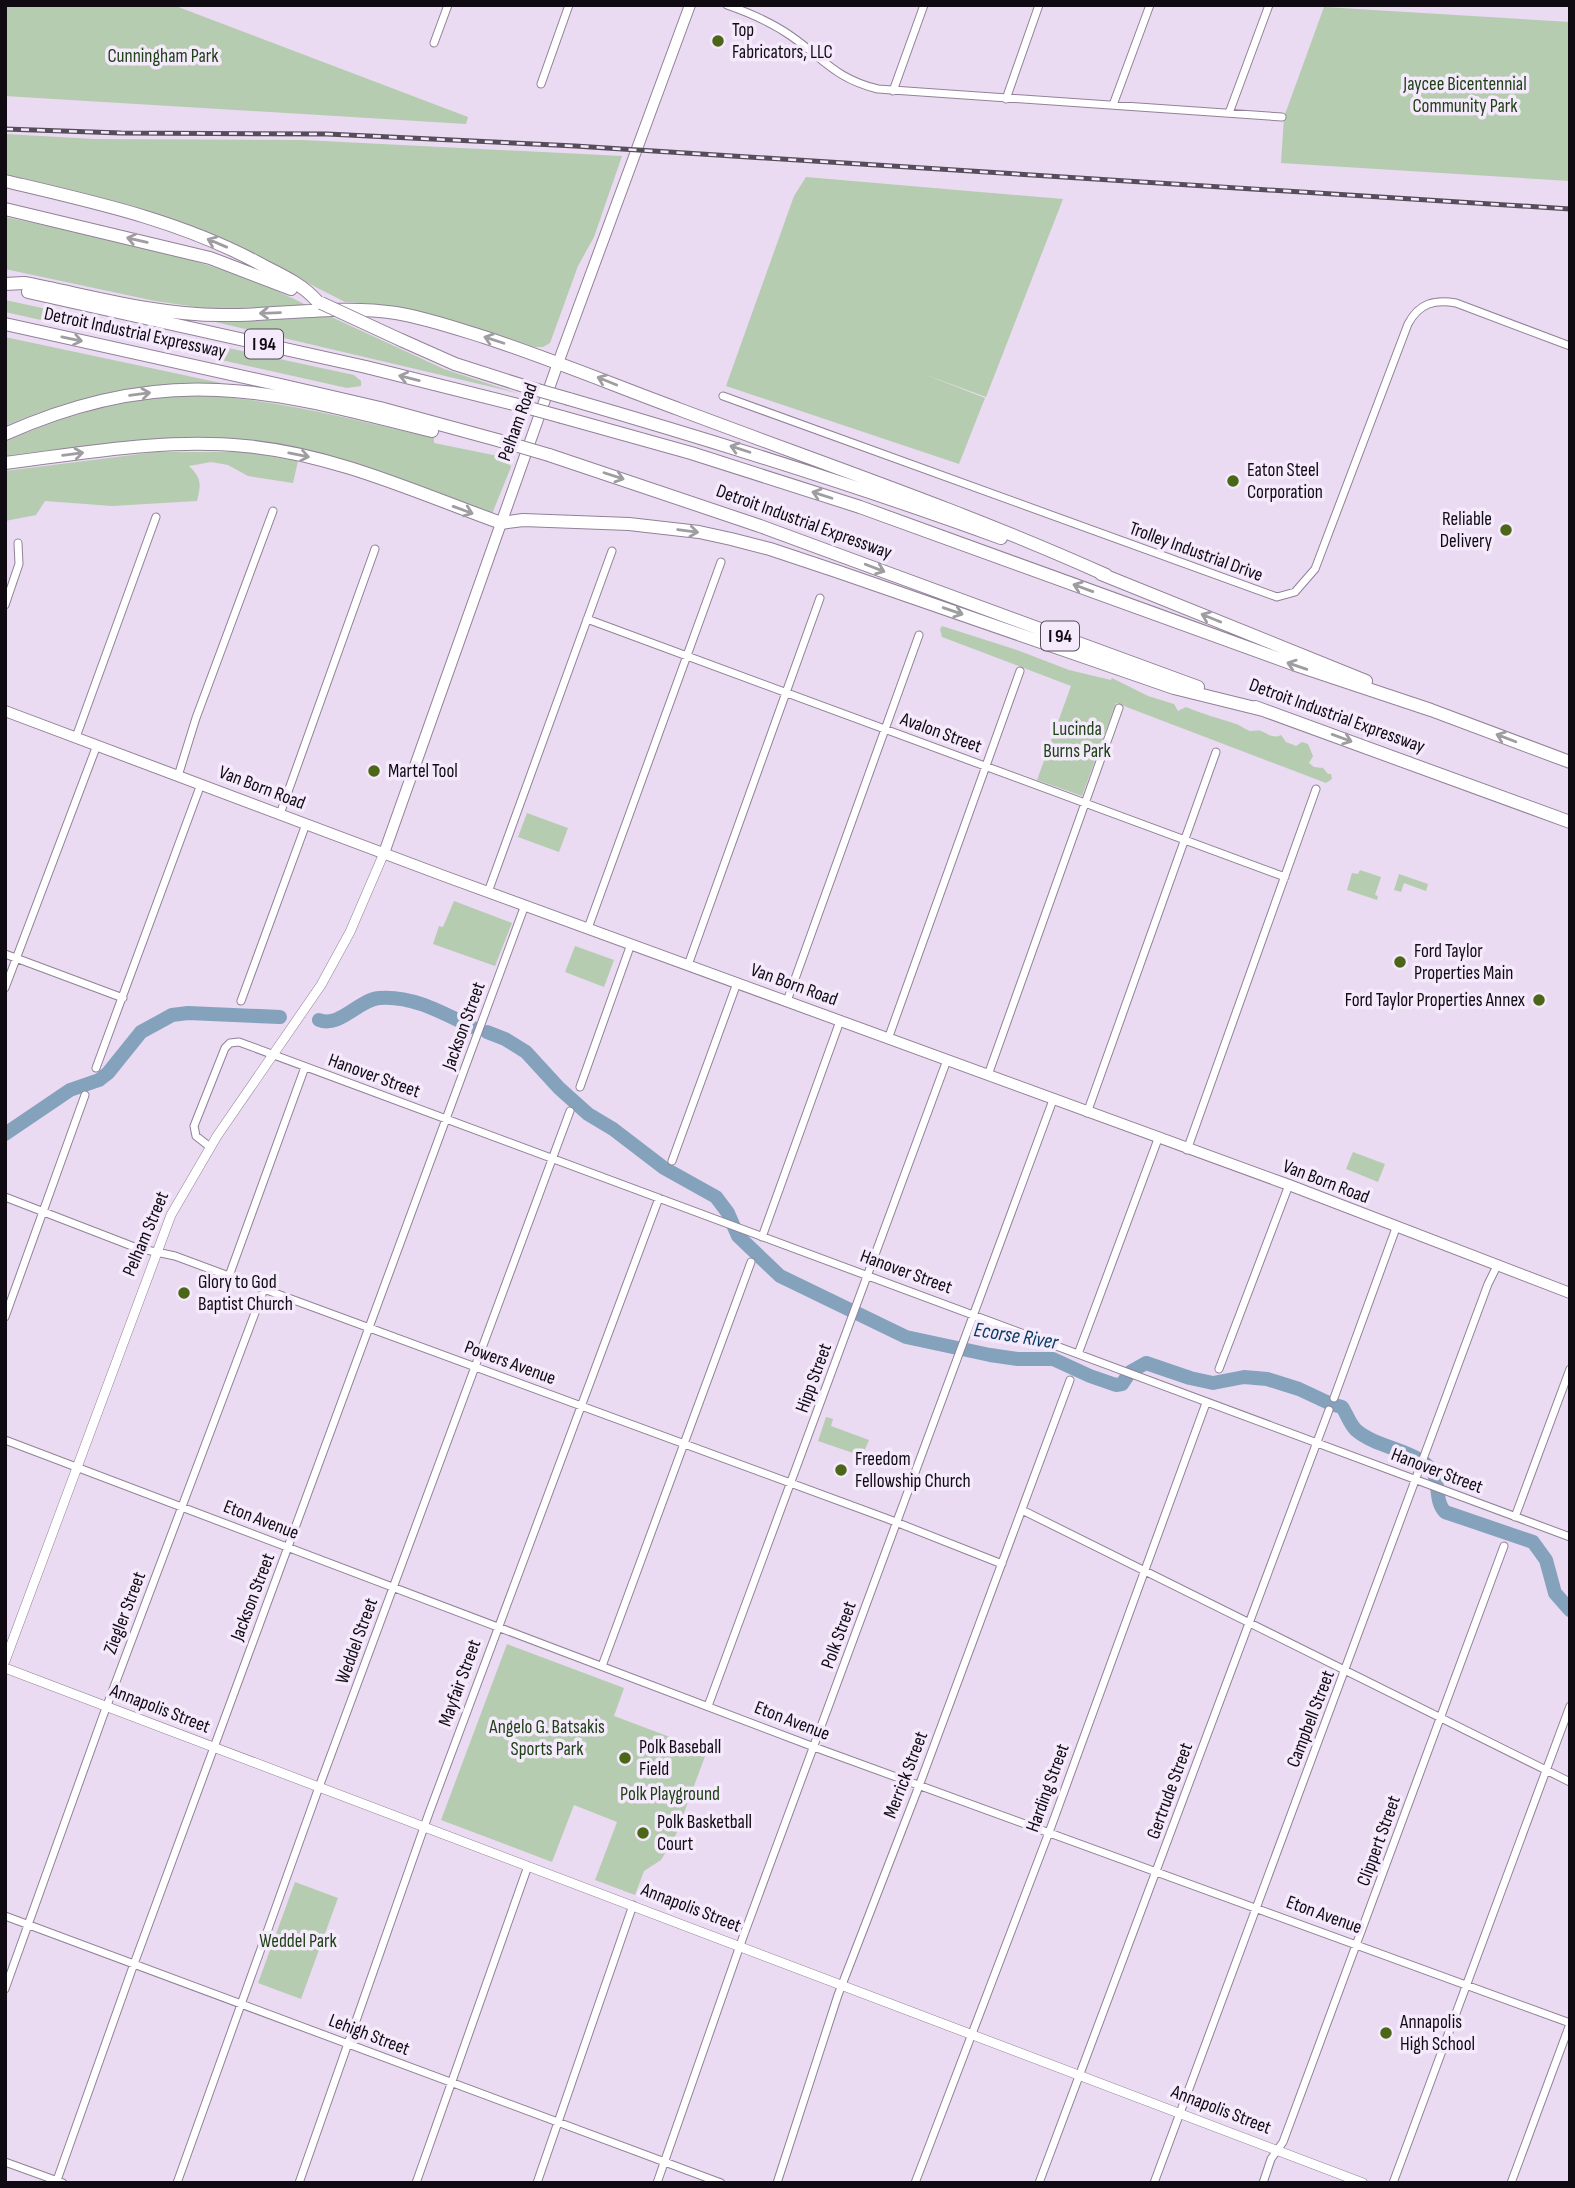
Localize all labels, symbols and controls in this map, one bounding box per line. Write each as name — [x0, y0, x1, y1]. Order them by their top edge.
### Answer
place label: Top Fabricators, LLC — [732, 19, 833, 64]
marker: Top Fabricators, LLC — [710, 33, 726, 49]
park label: Cunningham Park — [107, 45, 219, 68]
park label: Jaycee Bicentennial Community Park — [1402, 73, 1527, 118]
one-way arrow — [126, 233, 149, 246]
one-way arrow — [206, 236, 228, 249]
street label: Detroit Industrial Expressway — [42, 302, 229, 364]
one-way arrow — [259, 307, 282, 320]
road number: I 94 — [245, 330, 283, 358]
one-way arrow — [60, 333, 83, 346]
one-way arrow — [483, 333, 505, 346]
one-way arrow — [398, 370, 421, 384]
one-way arrow — [597, 374, 619, 387]
street label: Pelham Road — [493, 380, 543, 464]
one-way arrow — [129, 387, 151, 400]
one-way arrow — [729, 442, 751, 455]
one-way arrow — [61, 448, 84, 461]
one-way arrow — [287, 448, 310, 462]
place label: Eaton Steel Corporation — [1247, 459, 1323, 504]
one-way arrow — [603, 470, 625, 483]
marker: Eaton Steel Corporation — [1225, 473, 1241, 489]
street label: Detroit Industrial Expressway — [713, 479, 896, 565]
one-way arrow — [812, 488, 834, 500]
one-way arrow — [452, 505, 474, 517]
place label: Reliable Delivery — [1440, 508, 1493, 553]
street label: Trolley Industrial Drive — [1126, 517, 1266, 587]
marker: Reliable Delivery — [1498, 522, 1514, 538]
one-way arrow — [677, 525, 699, 538]
one-way arrow — [863, 563, 885, 575]
one-way arrow — [1072, 581, 1094, 593]
one-way arrow — [941, 606, 963, 618]
one-way arrow — [1201, 610, 1223, 623]
road number: I 94 — [1041, 622, 1079, 650]
one-way arrow — [1286, 659, 1308, 671]
street label: Detroit Industrial Expressway — [1246, 673, 1429, 759]
street label: Avalon Street — [896, 707, 985, 758]
park label: Lucinda Burns Park — [1043, 718, 1112, 763]
one-way arrow — [1495, 731, 1517, 743]
one-way arrow — [1330, 733, 1352, 746]
place label: Martel Tool — [388, 760, 458, 783]
street label: Van Born Road — [215, 761, 309, 815]
marker: Martel Tool — [366, 763, 382, 779]
place label: Ford Taylor Properties Main — [1414, 940, 1513, 985]
marker: Ford Taylor Properties Main — [1392, 954, 1408, 970]
street label: Van Born Road — [747, 959, 841, 1011]
street label: Jackson Street — [437, 979, 491, 1074]
place label: Ford Taylor Properties Annex — [1345, 989, 1525, 1012]
marker: Ford Taylor Properties Annex — [1531, 992, 1547, 1008]
street label: Hanover Street — [325, 1049, 423, 1103]
street label: Van Born Road — [1279, 1155, 1373, 1209]
street label: Pelham Street — [118, 1188, 174, 1280]
street label: Hanover Street — [857, 1245, 955, 1299]
place label: Glory to God Baptist Church — [198, 1271, 293, 1316]
marker: Glory to God Baptist Church — [176, 1285, 192, 1301]
water label: Ecorse River — [972, 1317, 1061, 1355]
street label: Powers Avenue — [461, 1336, 559, 1390]
street label: Hipp Street — [791, 1340, 837, 1416]
street label: Hanover Street — [1388, 1443, 1486, 1499]
place label: Freedom Fellowship Church — [855, 1448, 971, 1493]
marker: Freedom Fellowship Church — [833, 1462, 849, 1478]
street label: Eton Avenue — [220, 1495, 302, 1545]
street label: Jackson Street — [225, 1550, 280, 1645]
street label: Ziegler Street — [99, 1568, 151, 1657]
street label: Weddel Street — [331, 1595, 383, 1687]
street label: Polk Street — [816, 1598, 862, 1672]
street label: Mayfair Street — [434, 1636, 486, 1730]
street label: Campbell Street — [1282, 1667, 1340, 1771]
street label: Annapolis Street — [106, 1679, 213, 1739]
street label: Eton Avenue — [751, 1696, 833, 1746]
park label: Angelo G. Batsakis Sports Park — [488, 1716, 605, 1761]
street label: Merrick Street — [879, 1728, 933, 1822]
place label: Polk Baseball Field — [639, 1736, 721, 1781]
street label: Harding Street — [1021, 1740, 1075, 1835]
street label: Gertrude Street — [1142, 1740, 1198, 1842]
marker: Polk Baseball Field — [617, 1750, 633, 1766]
park label: Polk Playground — [620, 1783, 720, 1806]
street label: Clippert Street — [1352, 1792, 1406, 1889]
place label: Polk Basketball Court — [657, 1811, 752, 1856]
marker: Polk Basketball Court — [635, 1825, 651, 1841]
street label: Annapolis Street — [637, 1878, 744, 1938]
street label: Eton Avenue — [1283, 1891, 1365, 1939]
park label: Weddel Park — [259, 1930, 337, 1953]
street label: Lehigh Street — [325, 2009, 413, 2061]
place label: Annapolis High School — [1399, 2011, 1475, 2056]
marker: Annapolis High School — [1378, 2025, 1394, 2041]
street label: Annapolis Street — [1167, 2080, 1274, 2140]

